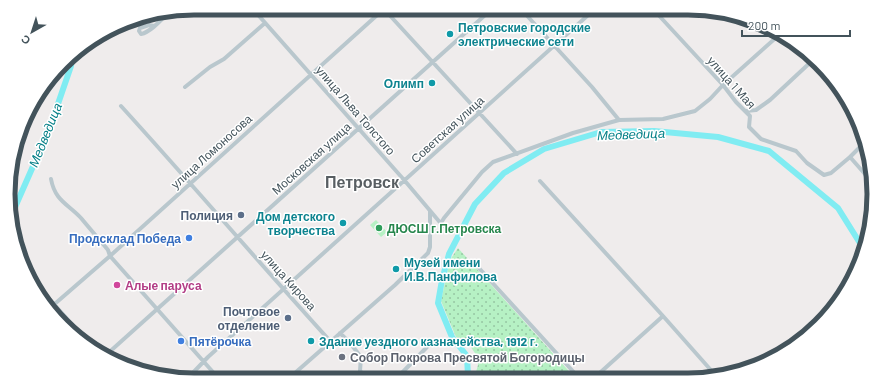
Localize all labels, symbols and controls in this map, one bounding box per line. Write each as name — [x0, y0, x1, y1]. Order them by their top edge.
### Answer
north arrow — [12, 12, 52, 52]
scale bar — [742, 12, 850, 38]
text: 200 m — [748, 18, 780, 32]
place label: Петровские городские электрические сети — [458, 20, 591, 49]
marker: Петровские городские электрические сети — [445, 29, 455, 39]
text: С — [18, 33, 33, 48]
street label: улица 1 Мая — [704, 53, 759, 112]
street label: улица Льва Толстого — [313, 63, 399, 158]
place label: Олимп — [384, 76, 424, 90]
marker: Олимп — [427, 78, 437, 88]
street label: Советская улица — [408, 92, 487, 166]
water label: Медведица — [25, 101, 65, 169]
street label: улица Ломоносова — [168, 111, 255, 192]
street label: Московская улица — [269, 119, 354, 198]
water label: Медведица — [597, 125, 665, 143]
district label: Петровск — [325, 172, 400, 191]
place label: Полиция — [181, 208, 233, 223]
place label: Дом детского творчества — [256, 209, 335, 238]
marker: Полиция — [236, 210, 246, 220]
marker: Дом детского творчества — [338, 218, 348, 228]
place label: ДЮСШ г.Петровска — [387, 221, 502, 236]
marker: ДЮСШ г.Петровска — [374, 223, 384, 233]
place label: Продсклад Победа — [69, 231, 181, 246]
marker: Продсклад Победа — [184, 233, 194, 243]
street label: улица Кирова — [258, 247, 320, 314]
place label: Музей имени И.В.Панфилова — [404, 255, 497, 284]
marker: Музей имени И.В.Панфилова — [391, 264, 401, 274]
place label: Алые паруса — [125, 278, 202, 293]
marker: Алые паруса — [112, 280, 122, 290]
place label: Почтовое отделение — [218, 304, 280, 333]
marker: Почтовое отделение — [283, 313, 293, 323]
place label: Пятёрочка — [189, 334, 252, 349]
place label: Здание уездного казначейства, 1912 г. — [319, 334, 538, 349]
marker: Пятёрочка — [176, 336, 186, 346]
marker: Здание уездного казначейства, 1912 г. — [306, 336, 316, 346]
place label: Собор Покрова Пресвятой Богородицы — [350, 350, 585, 365]
marker: Собор Покрова Пресвятой Богородицы — [337, 352, 347, 362]

